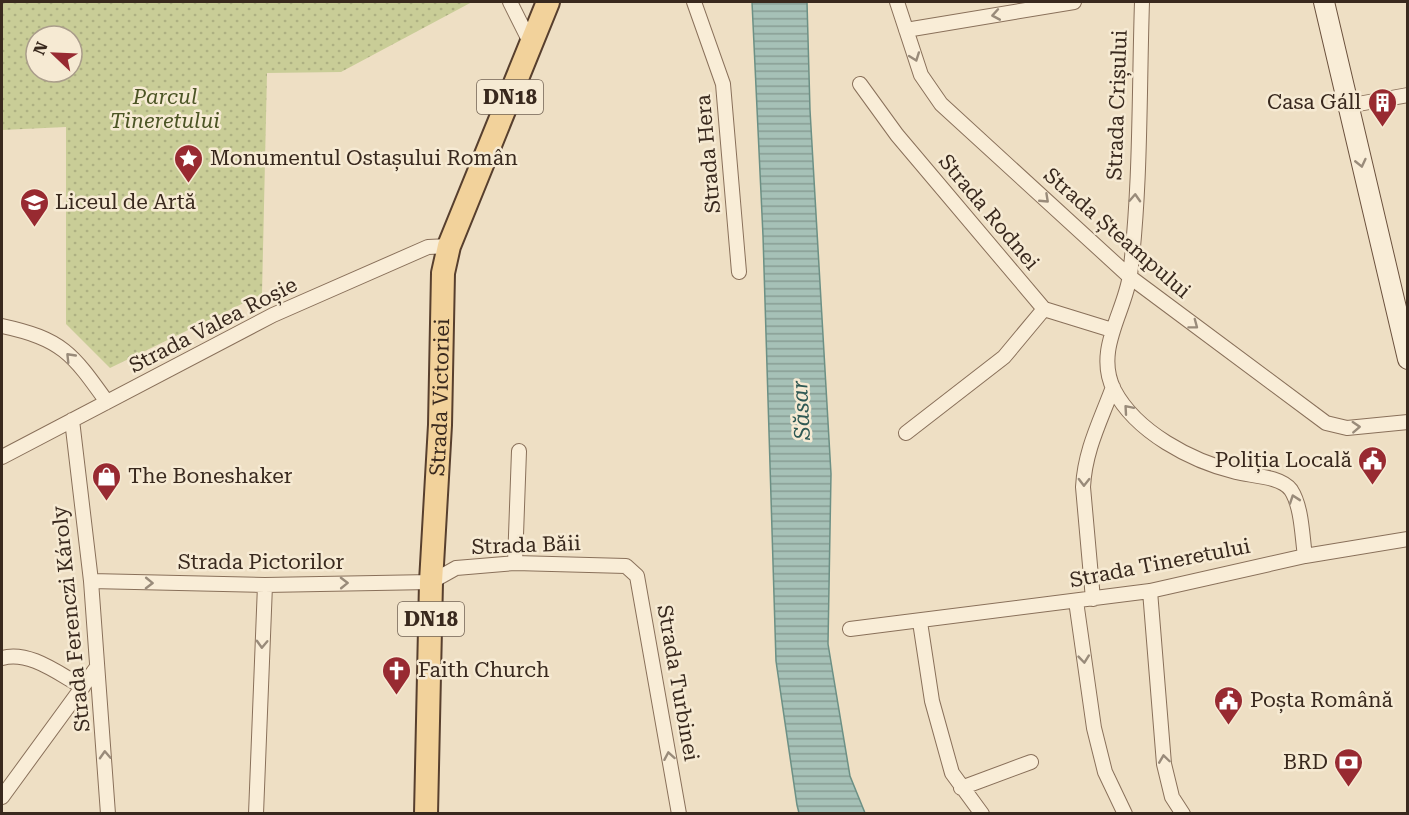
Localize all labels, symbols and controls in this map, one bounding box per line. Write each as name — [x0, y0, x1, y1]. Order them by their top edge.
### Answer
one-way arrow — [991, 8, 1001, 21]
north arrow — [24, 24, 84, 84]
street label: Strada Crișului — [1102, 29, 1134, 181]
text: N — [29, 39, 52, 58]
one-way arrow — [907, 51, 920, 62]
road number: DN18 — [477, 80, 543, 114]
park label: Parcul Tineretului — [110, 85, 220, 133]
building icon: Casa Gáll — [1366, 86, 1398, 128]
place label: Casa Gáll — [1267, 90, 1361, 114]
street label: Strada Hera — [691, 93, 725, 214]
place icon: Monumentul Ostașului Român — [173, 142, 205, 184]
place label: Monumentul Ostașului Român — [210, 146, 518, 172]
street label: Strada Rodnei — [934, 150, 1044, 275]
one-way arrow — [1353, 157, 1366, 167]
street label: Strada Șteampului — [1038, 163, 1195, 305]
school or university icon: Liceul de Artă — [18, 186, 50, 228]
place label: Liceul de Artă — [55, 190, 197, 214]
one-way arrow — [1038, 192, 1049, 203]
one-way arrow — [1128, 194, 1141, 203]
street label: Strada Valea Roșie — [125, 272, 302, 380]
street label: Strada Victoriei — [425, 318, 454, 477]
one-way arrow — [1187, 318, 1198, 329]
one-way arrow — [67, 353, 78, 364]
water label: Săsar — [787, 379, 815, 442]
one-way arrow — [1125, 405, 1136, 416]
one-way arrow — [1351, 420, 1360, 433]
public building icon: Poliția Locală — [1357, 444, 1389, 486]
place label: Poliția Locală — [1215, 448, 1353, 474]
shop icon: The Boneshaker — [91, 460, 123, 502]
place label: The Boneshaker — [128, 464, 293, 488]
one-way arrow — [1078, 478, 1090, 487]
one-way arrow — [1289, 494, 1301, 505]
street label: Strada Ferenczi Károly — [47, 504, 95, 733]
street label: Strada Băii — [471, 531, 581, 559]
street label: Strada Tineretului — [1068, 534, 1253, 592]
street label: Strada Pictorilor — [178, 550, 345, 574]
one-way arrow — [145, 576, 154, 589]
one-way arrow — [340, 577, 349, 590]
road number: DN18 — [398, 602, 464, 636]
street label: Strada Turbinei — [652, 603, 704, 763]
one-way arrow — [256, 639, 269, 648]
church icon: Faith Church — [381, 654, 413, 696]
one-way arrow — [1077, 654, 1090, 663]
place label: Faith Church — [418, 658, 550, 682]
public building icon: Poșta Română — [1213, 684, 1245, 726]
place label: Poșta Română — [1250, 688, 1394, 714]
bank icon: BRD — [1333, 746, 1365, 788]
place label: BRD — [1283, 750, 1328, 774]
one-way arrow — [99, 751, 112, 760]
one-way arrow — [663, 751, 676, 761]
one-way arrow — [1158, 755, 1170, 764]

